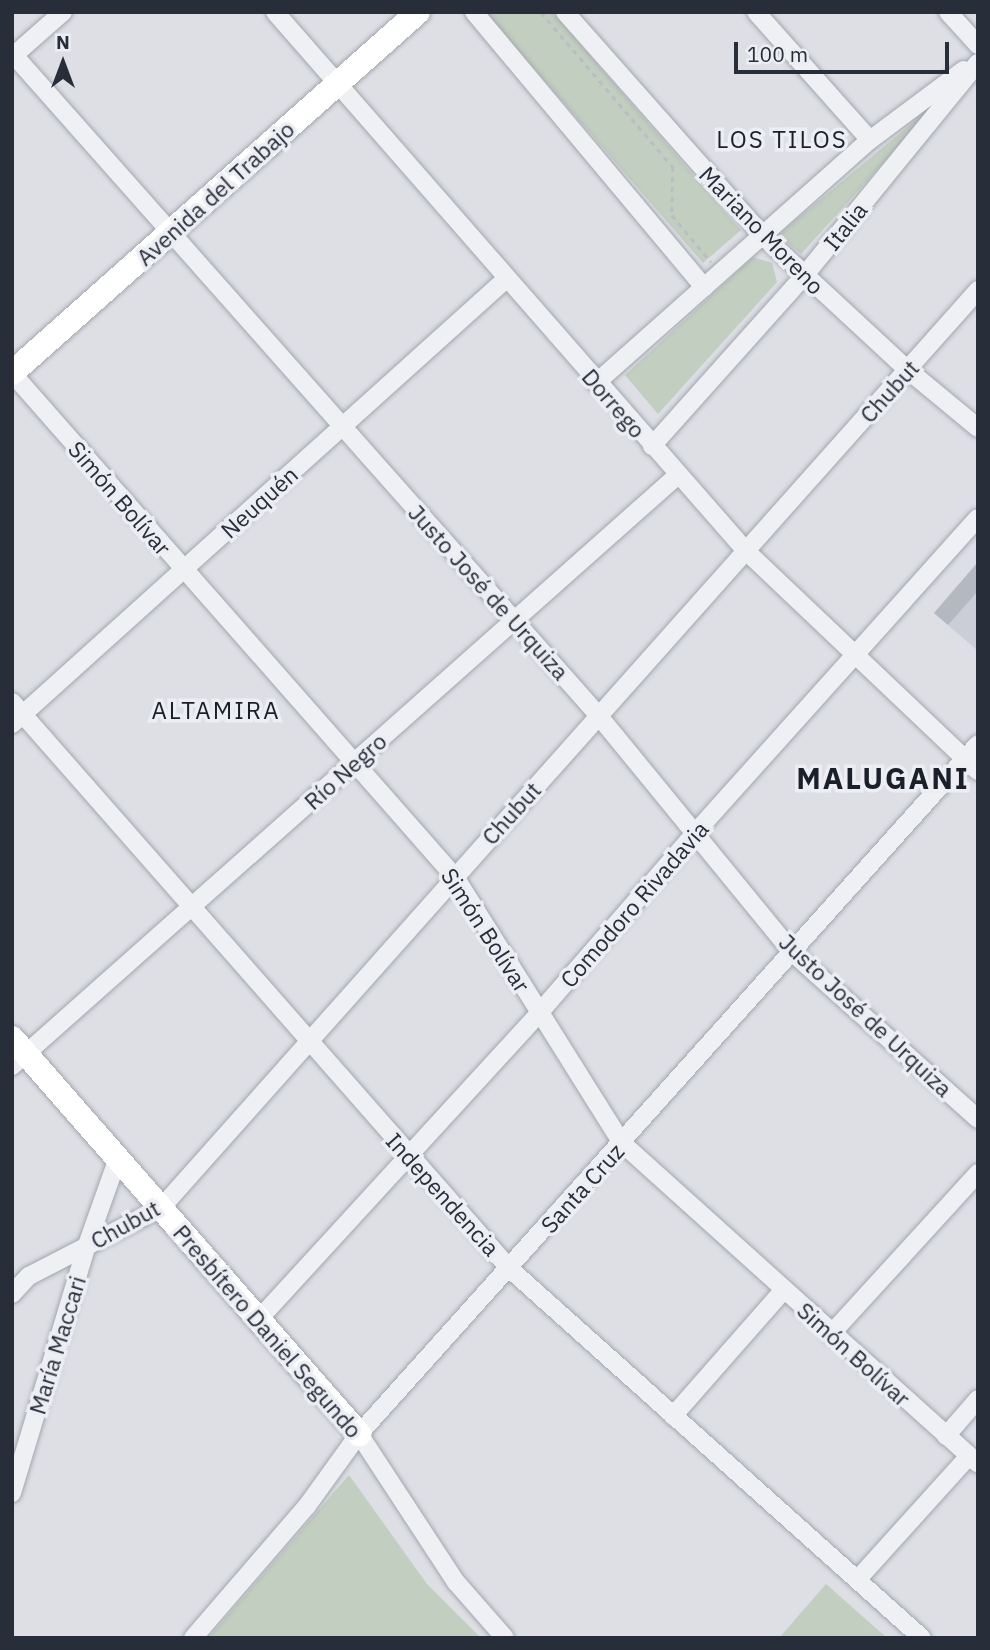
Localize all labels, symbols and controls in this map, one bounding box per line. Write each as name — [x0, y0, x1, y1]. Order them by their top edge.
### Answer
north arrow — [28, 28, 98, 98]
scale bar — [738, 28, 953, 72]
text: N — [56, 30, 70, 54]
text: 100 m — [747, 40, 808, 68]
street label: Avenida del Trabajo — [130, 115, 300, 271]
district label: LOS TILOS — [717, 126, 847, 154]
street label: Mariano Moreno — [694, 160, 830, 300]
street label: Italia — [817, 196, 873, 256]
street label: Chubut — [854, 354, 924, 428]
street label: Dorrego — [576, 363, 652, 443]
street label: Simón Bolívar — [63, 435, 177, 561]
street label: Neuquén — [215, 460, 303, 544]
street label: Justo José de Urquiza — [403, 499, 575, 685]
district label: ALTAMIRA — [152, 697, 280, 725]
street label: Río Negro — [298, 727, 392, 815]
district label: MALUGANI — [797, 760, 969, 796]
street label: Chubut — [476, 776, 546, 850]
street label: Comodoro Rivadavia — [554, 815, 714, 993]
street label: Simón Bolívar — [436, 863, 536, 997]
street label: Justo José de Urquiza — [774, 928, 958, 1102]
street label: Independencia — [381, 1127, 505, 1261]
street label: Santa Cruz — [535, 1138, 629, 1238]
street label: Chubut — [86, 1194, 164, 1254]
street label: Presbítero Daniel Segundo — [168, 1219, 368, 1443]
street label: María Maccari — [23, 1272, 91, 1418]
street label: Simón Bolívar — [792, 1296, 916, 1412]

